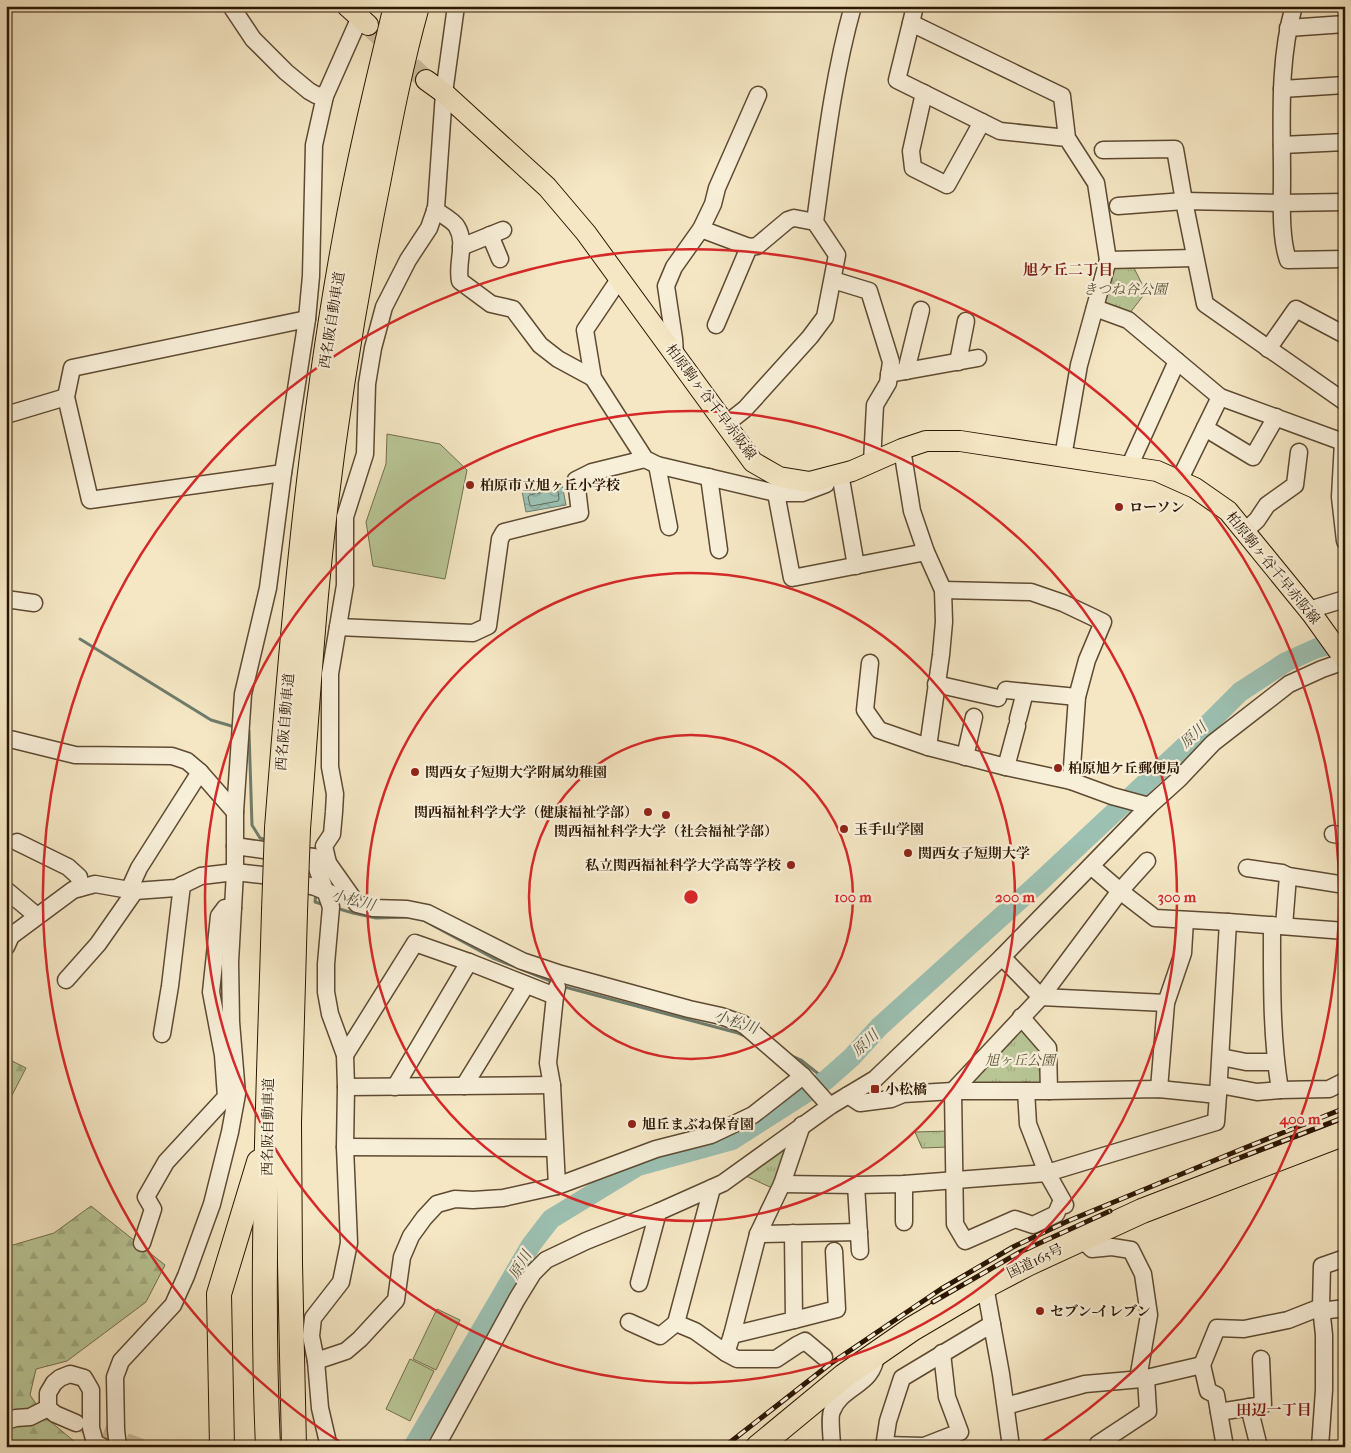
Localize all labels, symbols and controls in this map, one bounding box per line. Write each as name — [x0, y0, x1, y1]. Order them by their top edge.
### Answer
district label: 旭ケ丘二丁目 — [1023, 261, 1113, 279]
street label: 西名阪自動車道 — [316, 270, 348, 370]
park label: きつね谷公園 — [1083, 281, 1169, 298]
street label: 柏原駒ヶ谷千早赤阪線 — [662, 341, 760, 463]
place label: 柏原市立旭ヶ丘小学校 — [480, 477, 620, 494]
marker: 柏原市立旭ヶ丘小学校 — [464, 479, 476, 491]
place label: ローソン — [1129, 499, 1184, 516]
marker: ローソン — [1113, 501, 1125, 513]
street label: 柏原駒ヶ谷千早赤阪線 — [1222, 508, 1324, 628]
street label: 西名阪自動車道 — [272, 672, 298, 772]
water label: 原川 — [1176, 717, 1212, 752]
place label: 柏原旭ケ丘郵便局 — [1068, 760, 1180, 777]
marker: 柏原旭ケ丘郵便局 — [1052, 762, 1064, 774]
place label: 関西女子短期大学附属幼稚園 — [425, 764, 607, 781]
marker: 関西女子短期大学附属幼稚園 — [409, 766, 421, 778]
place label: 関西福祉科学大学（健康福祉学部） — [414, 804, 638, 821]
marker: 関西福祉科学大学（健康福祉学部） — [642, 806, 654, 818]
marker: 関西福祉科学大学（社会福祉学部） — [660, 809, 672, 821]
place label: 玉手山学園 — [854, 821, 924, 838]
place label: 関西福祉科学大学（社会福祉学部） — [554, 823, 778, 840]
marker: 玉手山学園 — [838, 823, 850, 835]
place label: 関西女子短期大学 — [918, 845, 1030, 862]
marker: 関西女子短期大学 — [902, 847, 914, 859]
place label: 私立関西福祉科学大学高等学校 — [585, 857, 781, 874]
marker: 私立関西福祉科学大学高等学校 — [785, 859, 797, 871]
water label: 小松川 — [329, 886, 379, 915]
centre of rings — [682, 888, 700, 906]
text: 100 m — [834, 888, 872, 906]
text: 200 m — [995, 888, 1035, 906]
text: 300 m — [1158, 888, 1197, 906]
water label: 小松川 — [712, 1006, 762, 1038]
water label: 原川 — [848, 1025, 884, 1060]
park label: 旭ヶ丘公園 — [985, 1052, 1057, 1069]
street label: 西名阪自動車道 — [259, 1078, 277, 1176]
place label: 小松橋 — [885, 1081, 927, 1098]
marker: 小松橋 — [869, 1083, 881, 1095]
text: 400 m — [1278, 1110, 1321, 1128]
place label: 旭丘まぶね保育園 — [642, 1116, 754, 1133]
marker: 旭丘まぶね保育園 — [626, 1118, 638, 1130]
street label: 国道165号 — [1004, 1240, 1066, 1282]
water label: 原川 — [505, 1246, 536, 1282]
place label: セブン-イレブン — [1050, 1303, 1151, 1320]
marker: セブン-イレブン — [1034, 1305, 1046, 1317]
district label: 田辺一丁目 — [1236, 1401, 1312, 1419]

